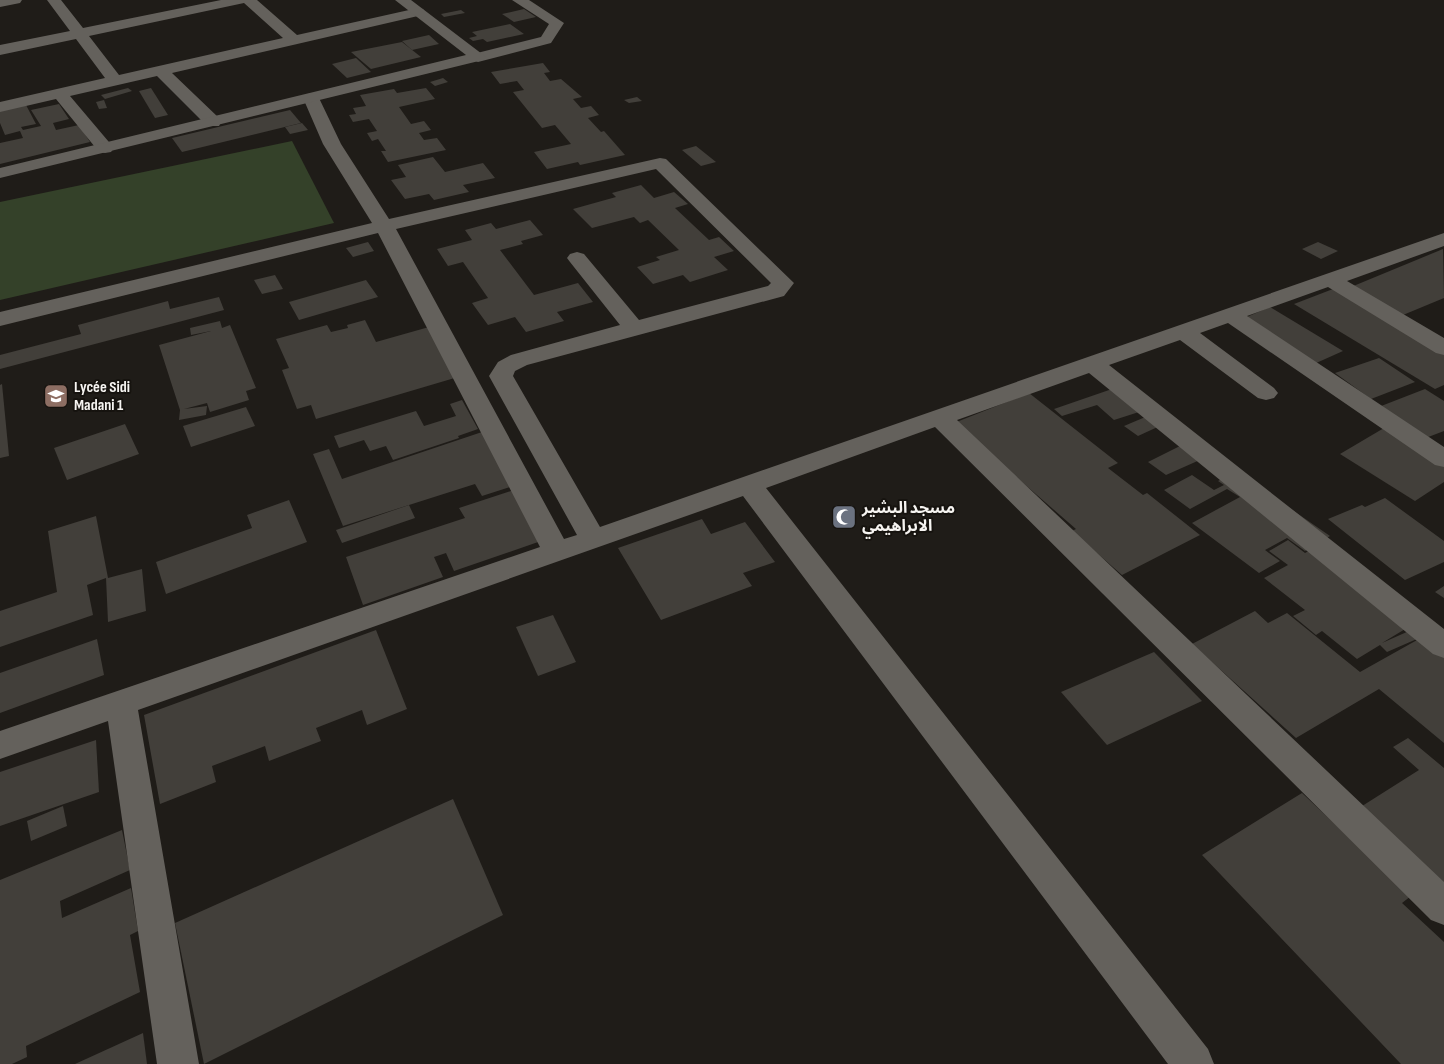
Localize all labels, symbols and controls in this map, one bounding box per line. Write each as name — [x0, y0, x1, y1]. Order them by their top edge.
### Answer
place label: Lycée Sidi Madani 1 — [74, 378, 130, 415]
school or university icon: Lycée Sidi Madani 1 — [43, 383, 69, 409]
place label: مسجد البشير الابراهيمي — [861, 499, 955, 538]
mosque icon: مسجد البشير الابراهيمي — [831, 504, 857, 530]

